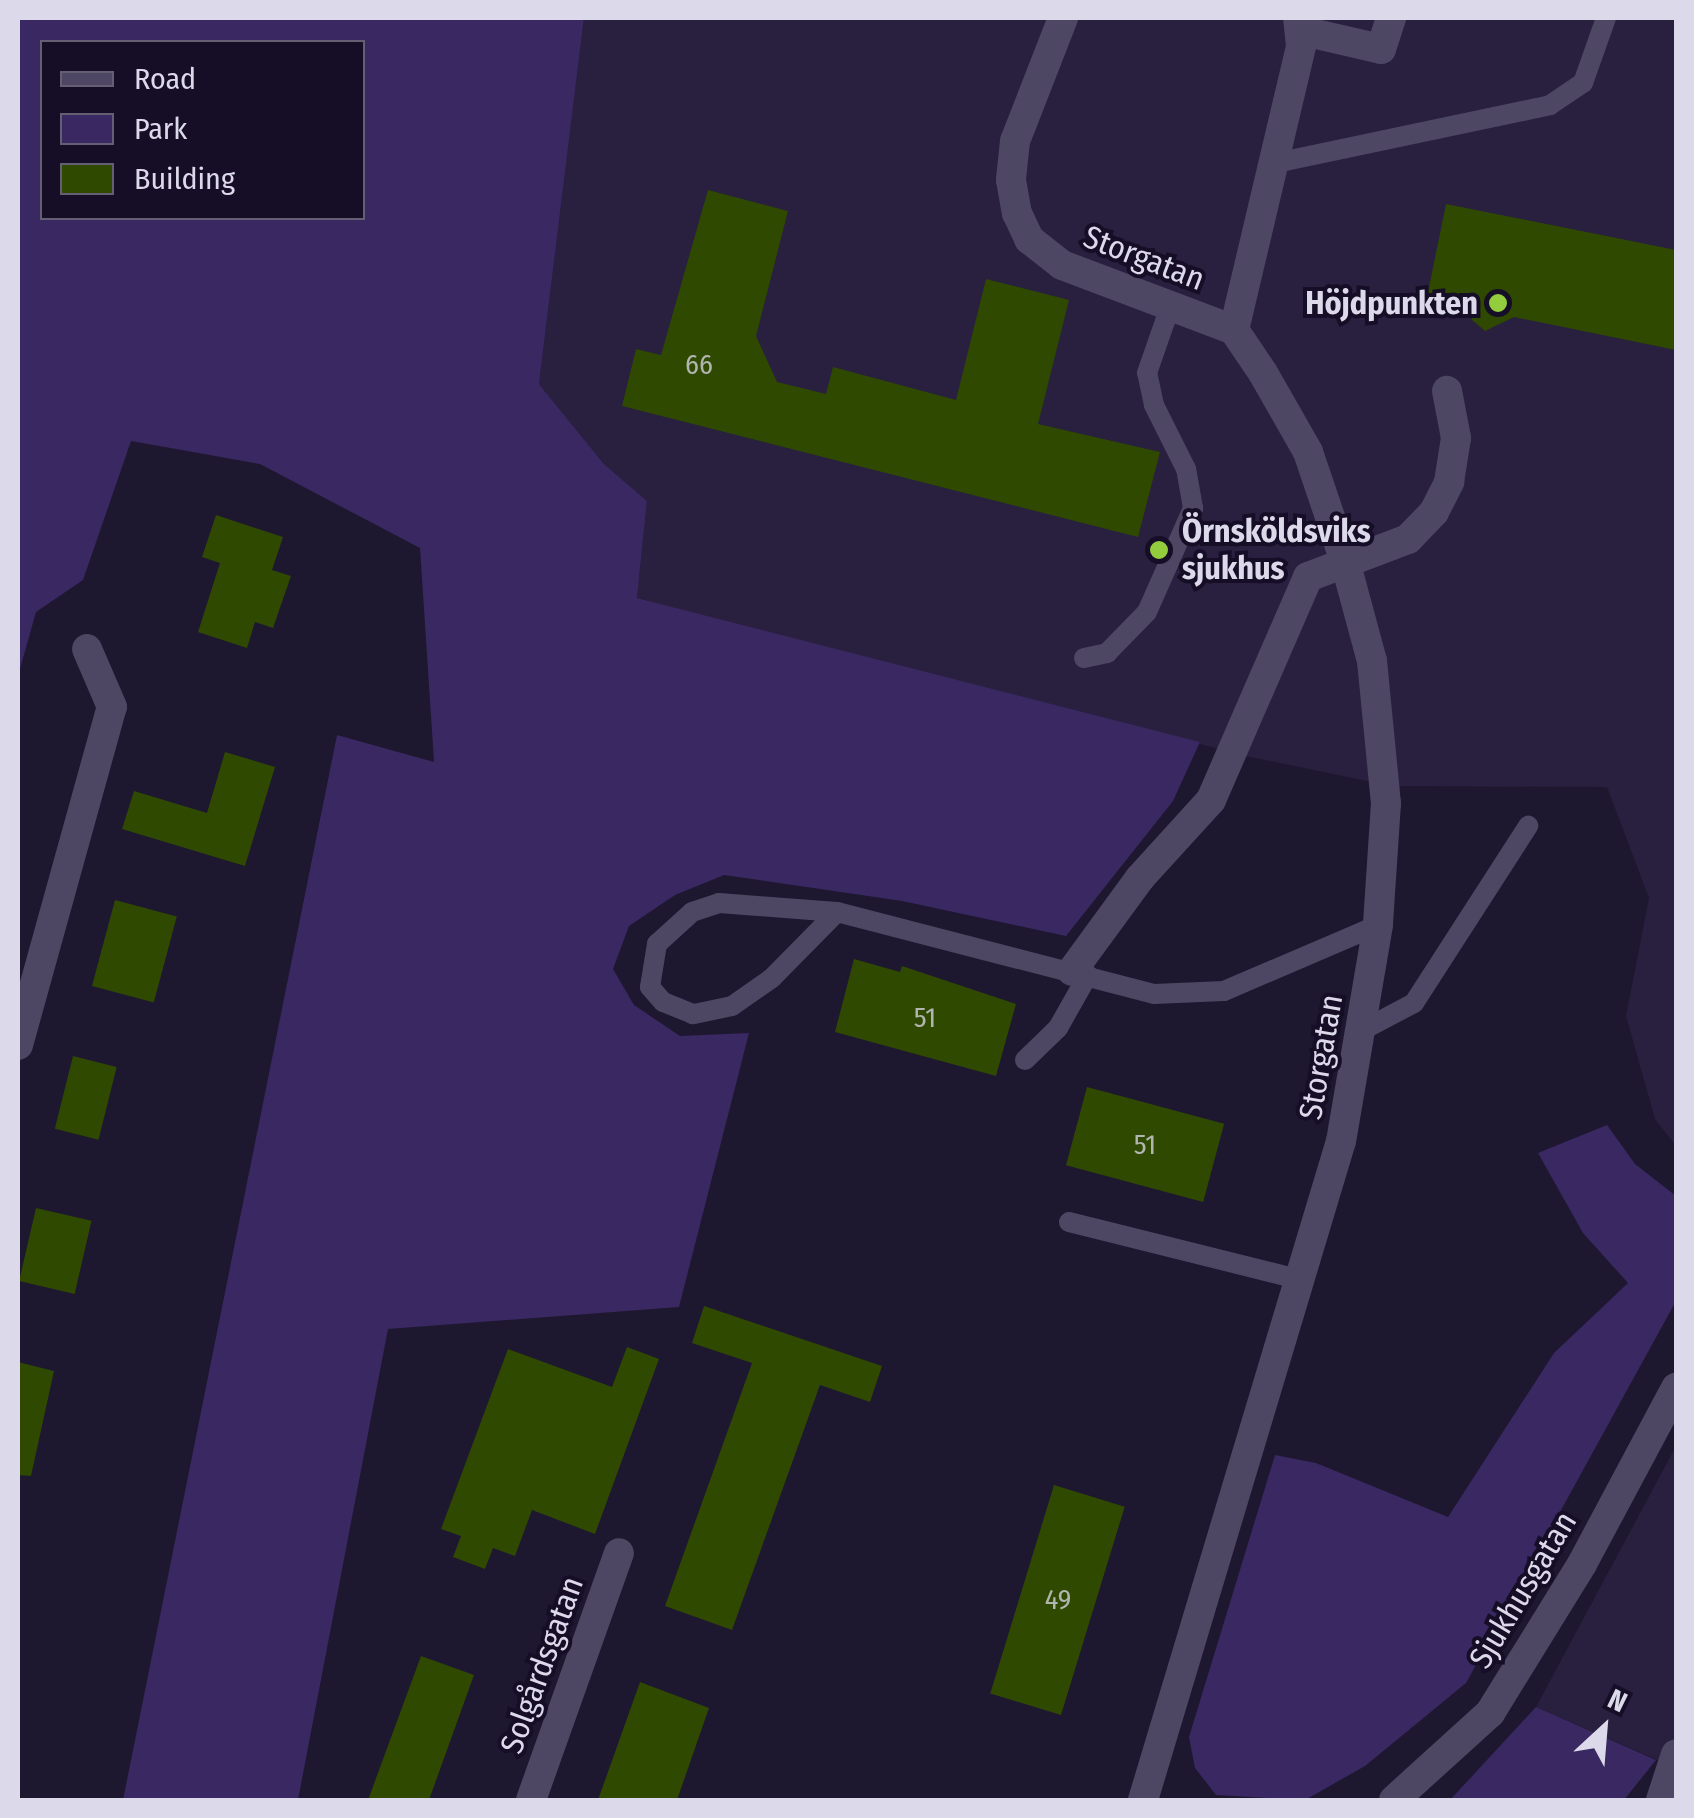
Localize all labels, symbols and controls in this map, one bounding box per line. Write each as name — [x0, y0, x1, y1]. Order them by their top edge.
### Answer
legend — [40, 40, 365, 220]
text: Road — [134, 61, 196, 97]
text: Park — [134, 111, 187, 147]
text: Building — [134, 161, 235, 197]
street label: Storgatan — [1078, 217, 1210, 299]
place label: Höjdpunkten — [1305, 284, 1478, 322]
marker: Höjdpunkten — [1487, 292, 1509, 314]
house number: 66 — [685, 348, 713, 382]
place label: Örnsköldsviks sjukhus — [1182, 513, 1371, 588]
marker: Örnsköldsviks sjukhus — [1146, 537, 1172, 563]
street label: Storgatan — [1291, 991, 1351, 1123]
house number: 51 — [914, 1001, 936, 1035]
house number: 51 — [1134, 1128, 1156, 1162]
street label: Sjukhusgatan — [1461, 1505, 1585, 1675]
street label: Solgårdsgatan — [492, 1571, 592, 1759]
house number: 49 — [1045, 1583, 1071, 1617]
north arrow — [1554, 1678, 1654, 1778]
text: N — [1603, 1682, 1632, 1719]

